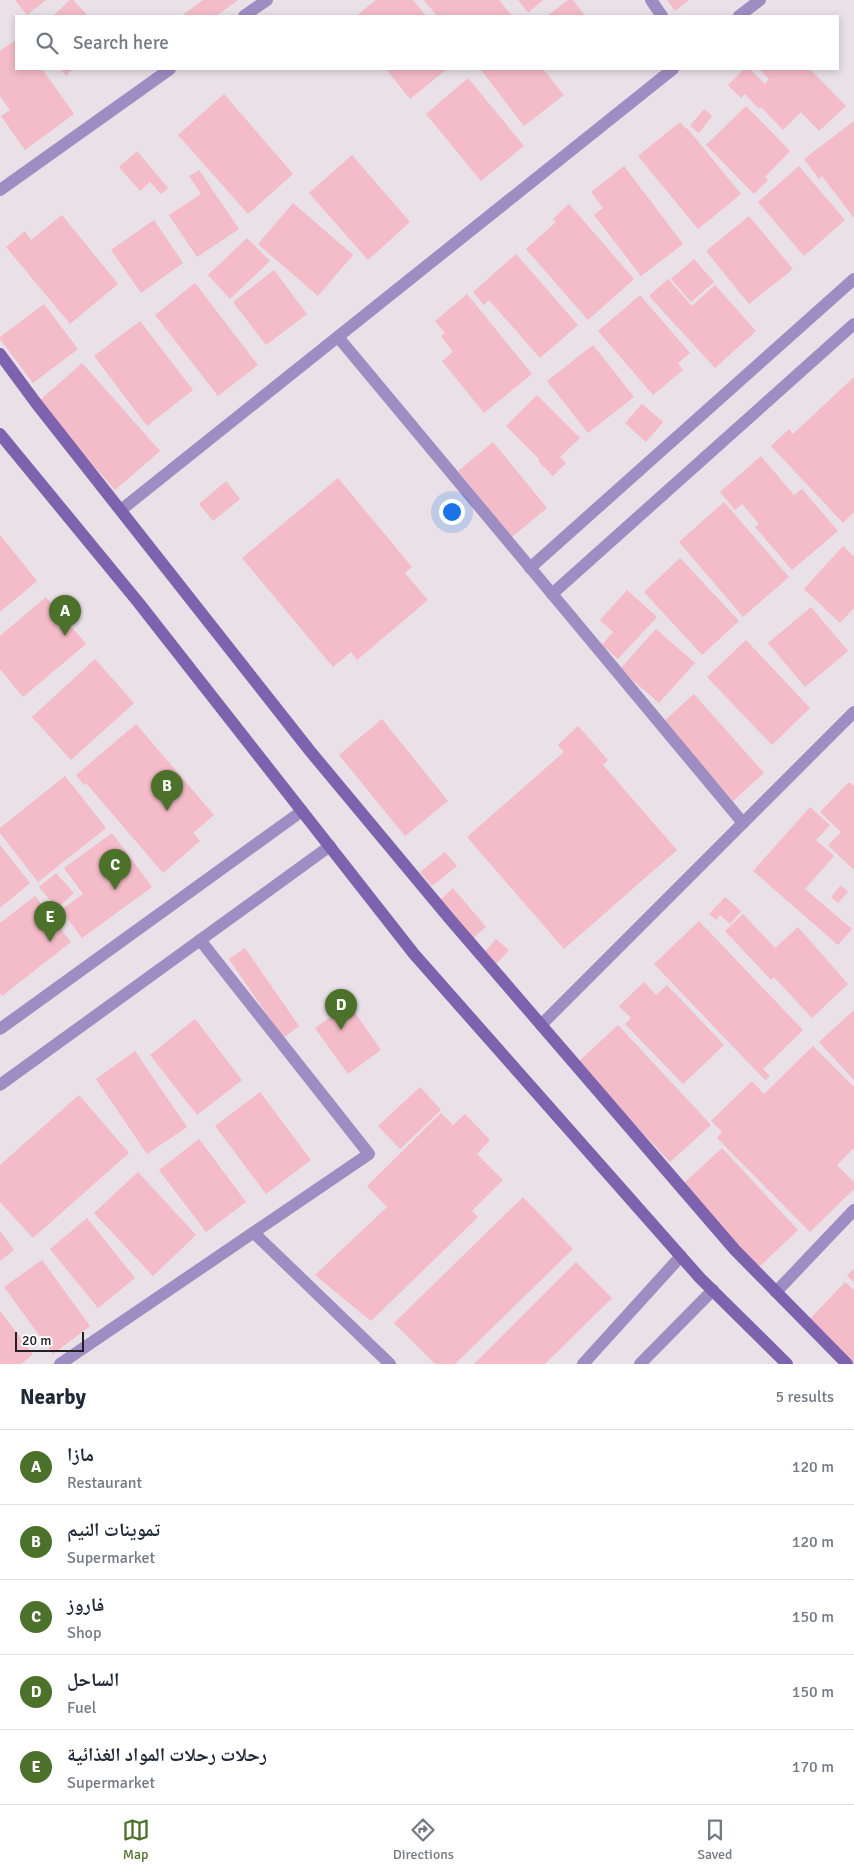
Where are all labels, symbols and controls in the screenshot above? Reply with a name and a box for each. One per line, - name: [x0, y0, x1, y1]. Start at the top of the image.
- search box: [15, 15, 839, 70]
- icon: search: [33, 29, 61, 57]
- text: Search here: [73, 31, 169, 55]
- your location: [439, 499, 465, 525]
- pin: A: [49, 595, 81, 636]
- pin: B: [151, 770, 183, 811]
- pin: C: [99, 849, 131, 890]
- pin: E: [34, 901, 66, 942]
- pin: D: [325, 989, 357, 1030]
- scale bar: [15, 1329, 84, 1352]
- text: 20 m: [22, 1332, 51, 1349]
- text: Nearby: [20, 1384, 86, 1410]
- text: 5 results: [775, 1387, 834, 1407]
- text: مازا: [67, 1443, 94, 1467]
- text: A: [31, 1457, 41, 1477]
- text: 120 m: [792, 1457, 834, 1477]
- text: Restaurant: [67, 1473, 142, 1493]
- text: تموينات النيم: [67, 1518, 160, 1542]
- text: B: [31, 1532, 41, 1552]
- text: 120 m: [792, 1532, 834, 1552]
- text: Supermarket: [67, 1548, 155, 1568]
- text: فاروز: [67, 1593, 104, 1617]
- text: C: [31, 1607, 41, 1627]
- text: 150 m: [792, 1607, 834, 1627]
- text: Shop: [67, 1623, 101, 1643]
- text: الساحل: [67, 1668, 119, 1692]
- text: D: [31, 1682, 41, 1702]
- text: 150 m: [792, 1682, 834, 1702]
- text: Fuel: [67, 1698, 96, 1718]
- text: رحلات رحلات المواد الغذائية: [67, 1743, 267, 1767]
- text: E: [31, 1757, 41, 1777]
- text: 170 m: [792, 1757, 834, 1777]
- text: Supermarket: [67, 1773, 155, 1793]
- tab: Map: [122, 1816, 150, 1863]
- tab: Directions: [393, 1816, 454, 1863]
- tab: Saved: [697, 1816, 732, 1863]

